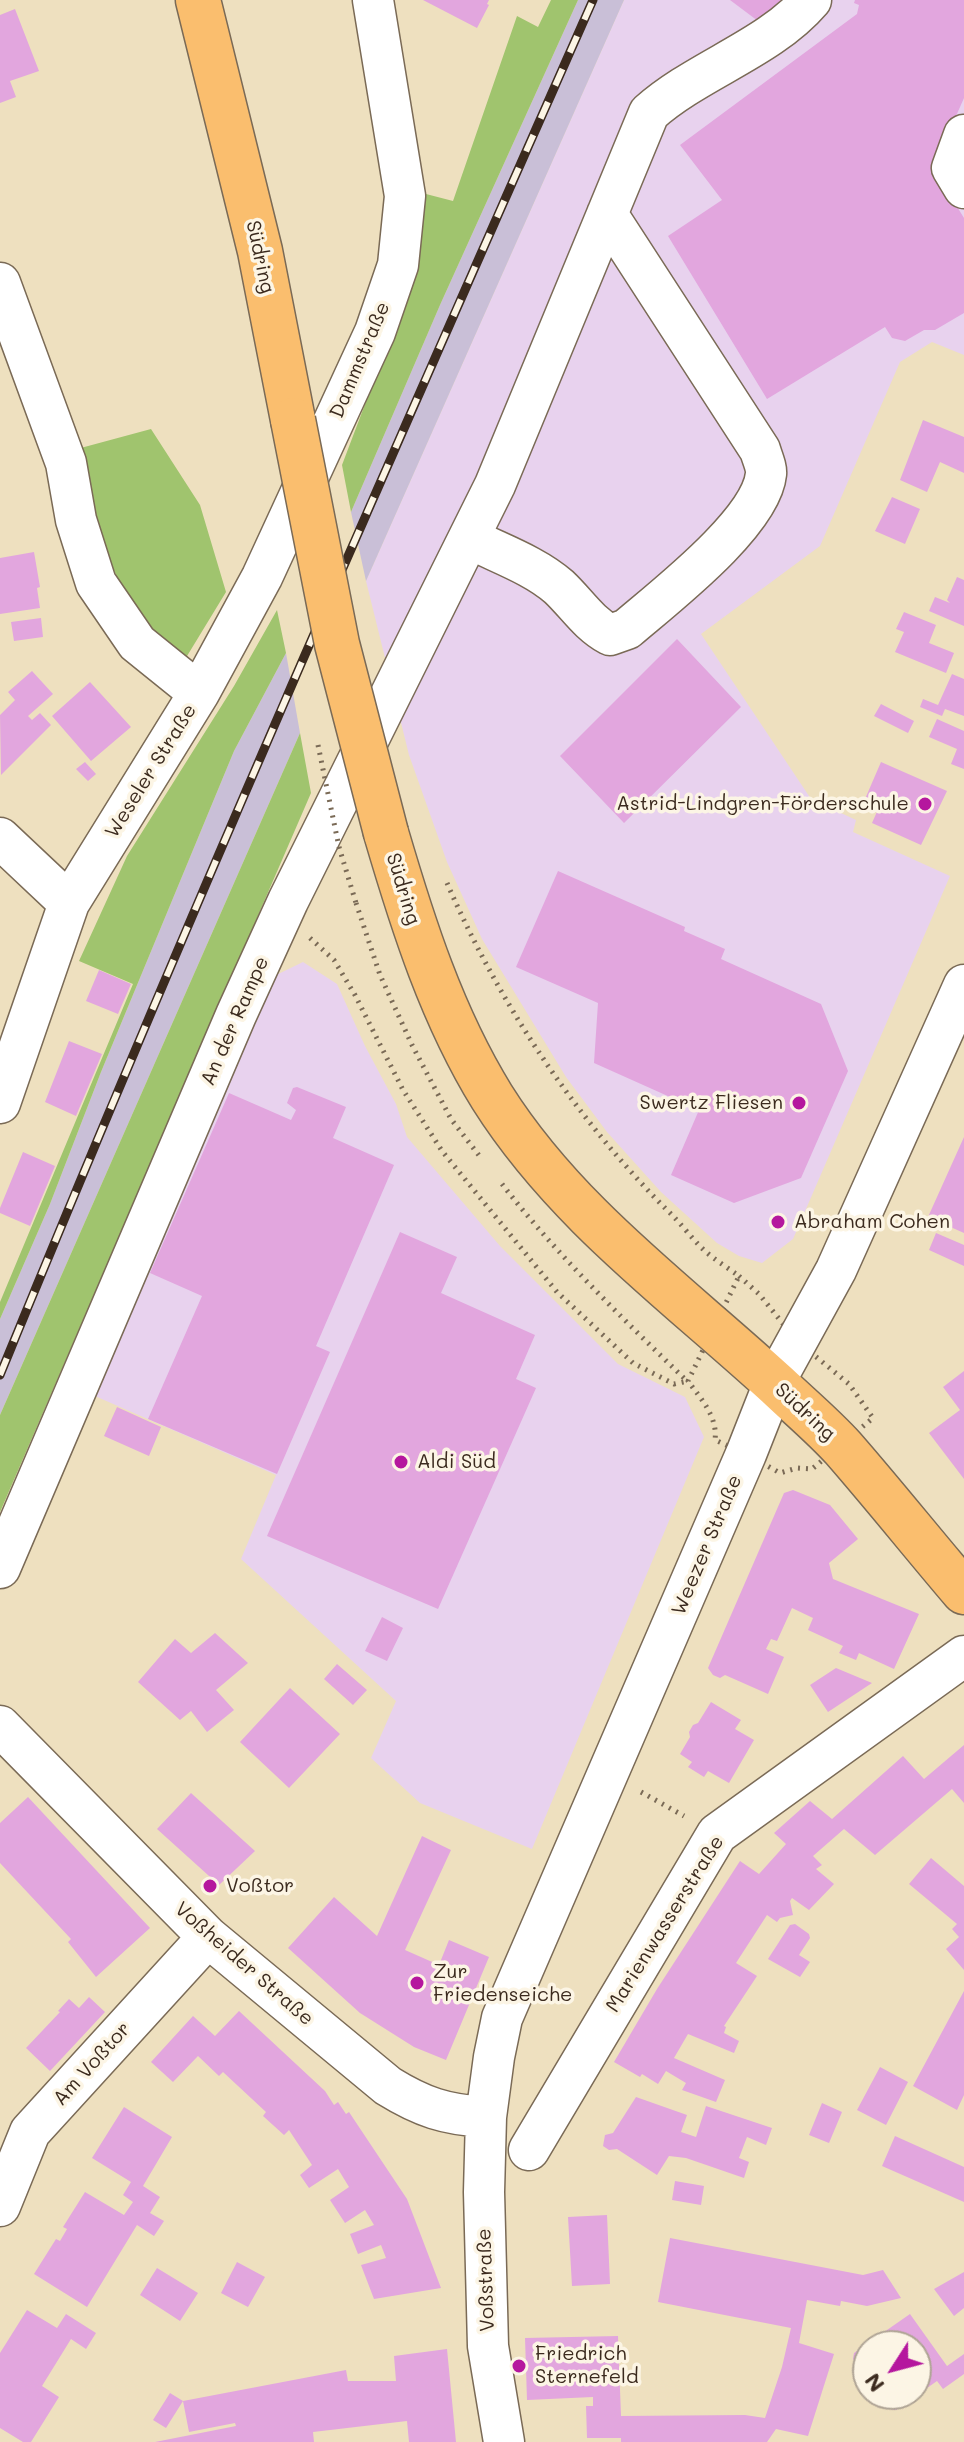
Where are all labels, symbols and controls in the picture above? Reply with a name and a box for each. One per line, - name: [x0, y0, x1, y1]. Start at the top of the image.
- street label: Südring: [241, 218, 279, 296]
- street label: Dammstraße: [325, 298, 395, 422]
- street label: Weseler Straße: [100, 700, 202, 842]
- place label: Astrid-Lindgren-Förderschule: [616, 792, 909, 816]
- marker: Astrid-Lindgren-Förderschule: [916, 795, 934, 813]
- street label: Südring: [381, 850, 425, 928]
- street label: An der Rampe: [196, 953, 274, 1089]
- place label: Swertz Fliesen: [640, 1091, 783, 1115]
- marker: Swertz Fliesen: [790, 1094, 808, 1112]
- place label: Abraham Cohen: [794, 1210, 950, 1234]
- marker: Abraham Cohen: [769, 1213, 787, 1231]
- street label: Südring: [770, 1378, 840, 1446]
- place label: Aldi Süd: [417, 1450, 496, 1474]
- marker: Aldi Süd: [392, 1453, 410, 1471]
- street label: Weezer Straße: [667, 1471, 747, 1619]
- street label: Marienwasserstraße: [601, 1831, 729, 2017]
- place label: Voßtor: [226, 1874, 294, 1898]
- marker: Voßtor: [201, 1877, 219, 1895]
- street label: Voßheider Straße: [170, 1897, 318, 2031]
- place label: Zur Friedenseiche: [433, 1960, 572, 2007]
- marker: Zur Friedenseiche: [408, 1974, 426, 1992]
- street label: Am Voßtor: [48, 2017, 136, 2111]
- street label: Voßstraße: [472, 2228, 500, 2332]
- north arrow: [852, 2330, 932, 2410]
- place label: Friedrich Sternefeld: [535, 2342, 639, 2389]
- marker: Friedrich Sternefeld: [510, 2357, 528, 2375]
- text: N: [857, 2368, 890, 2399]

